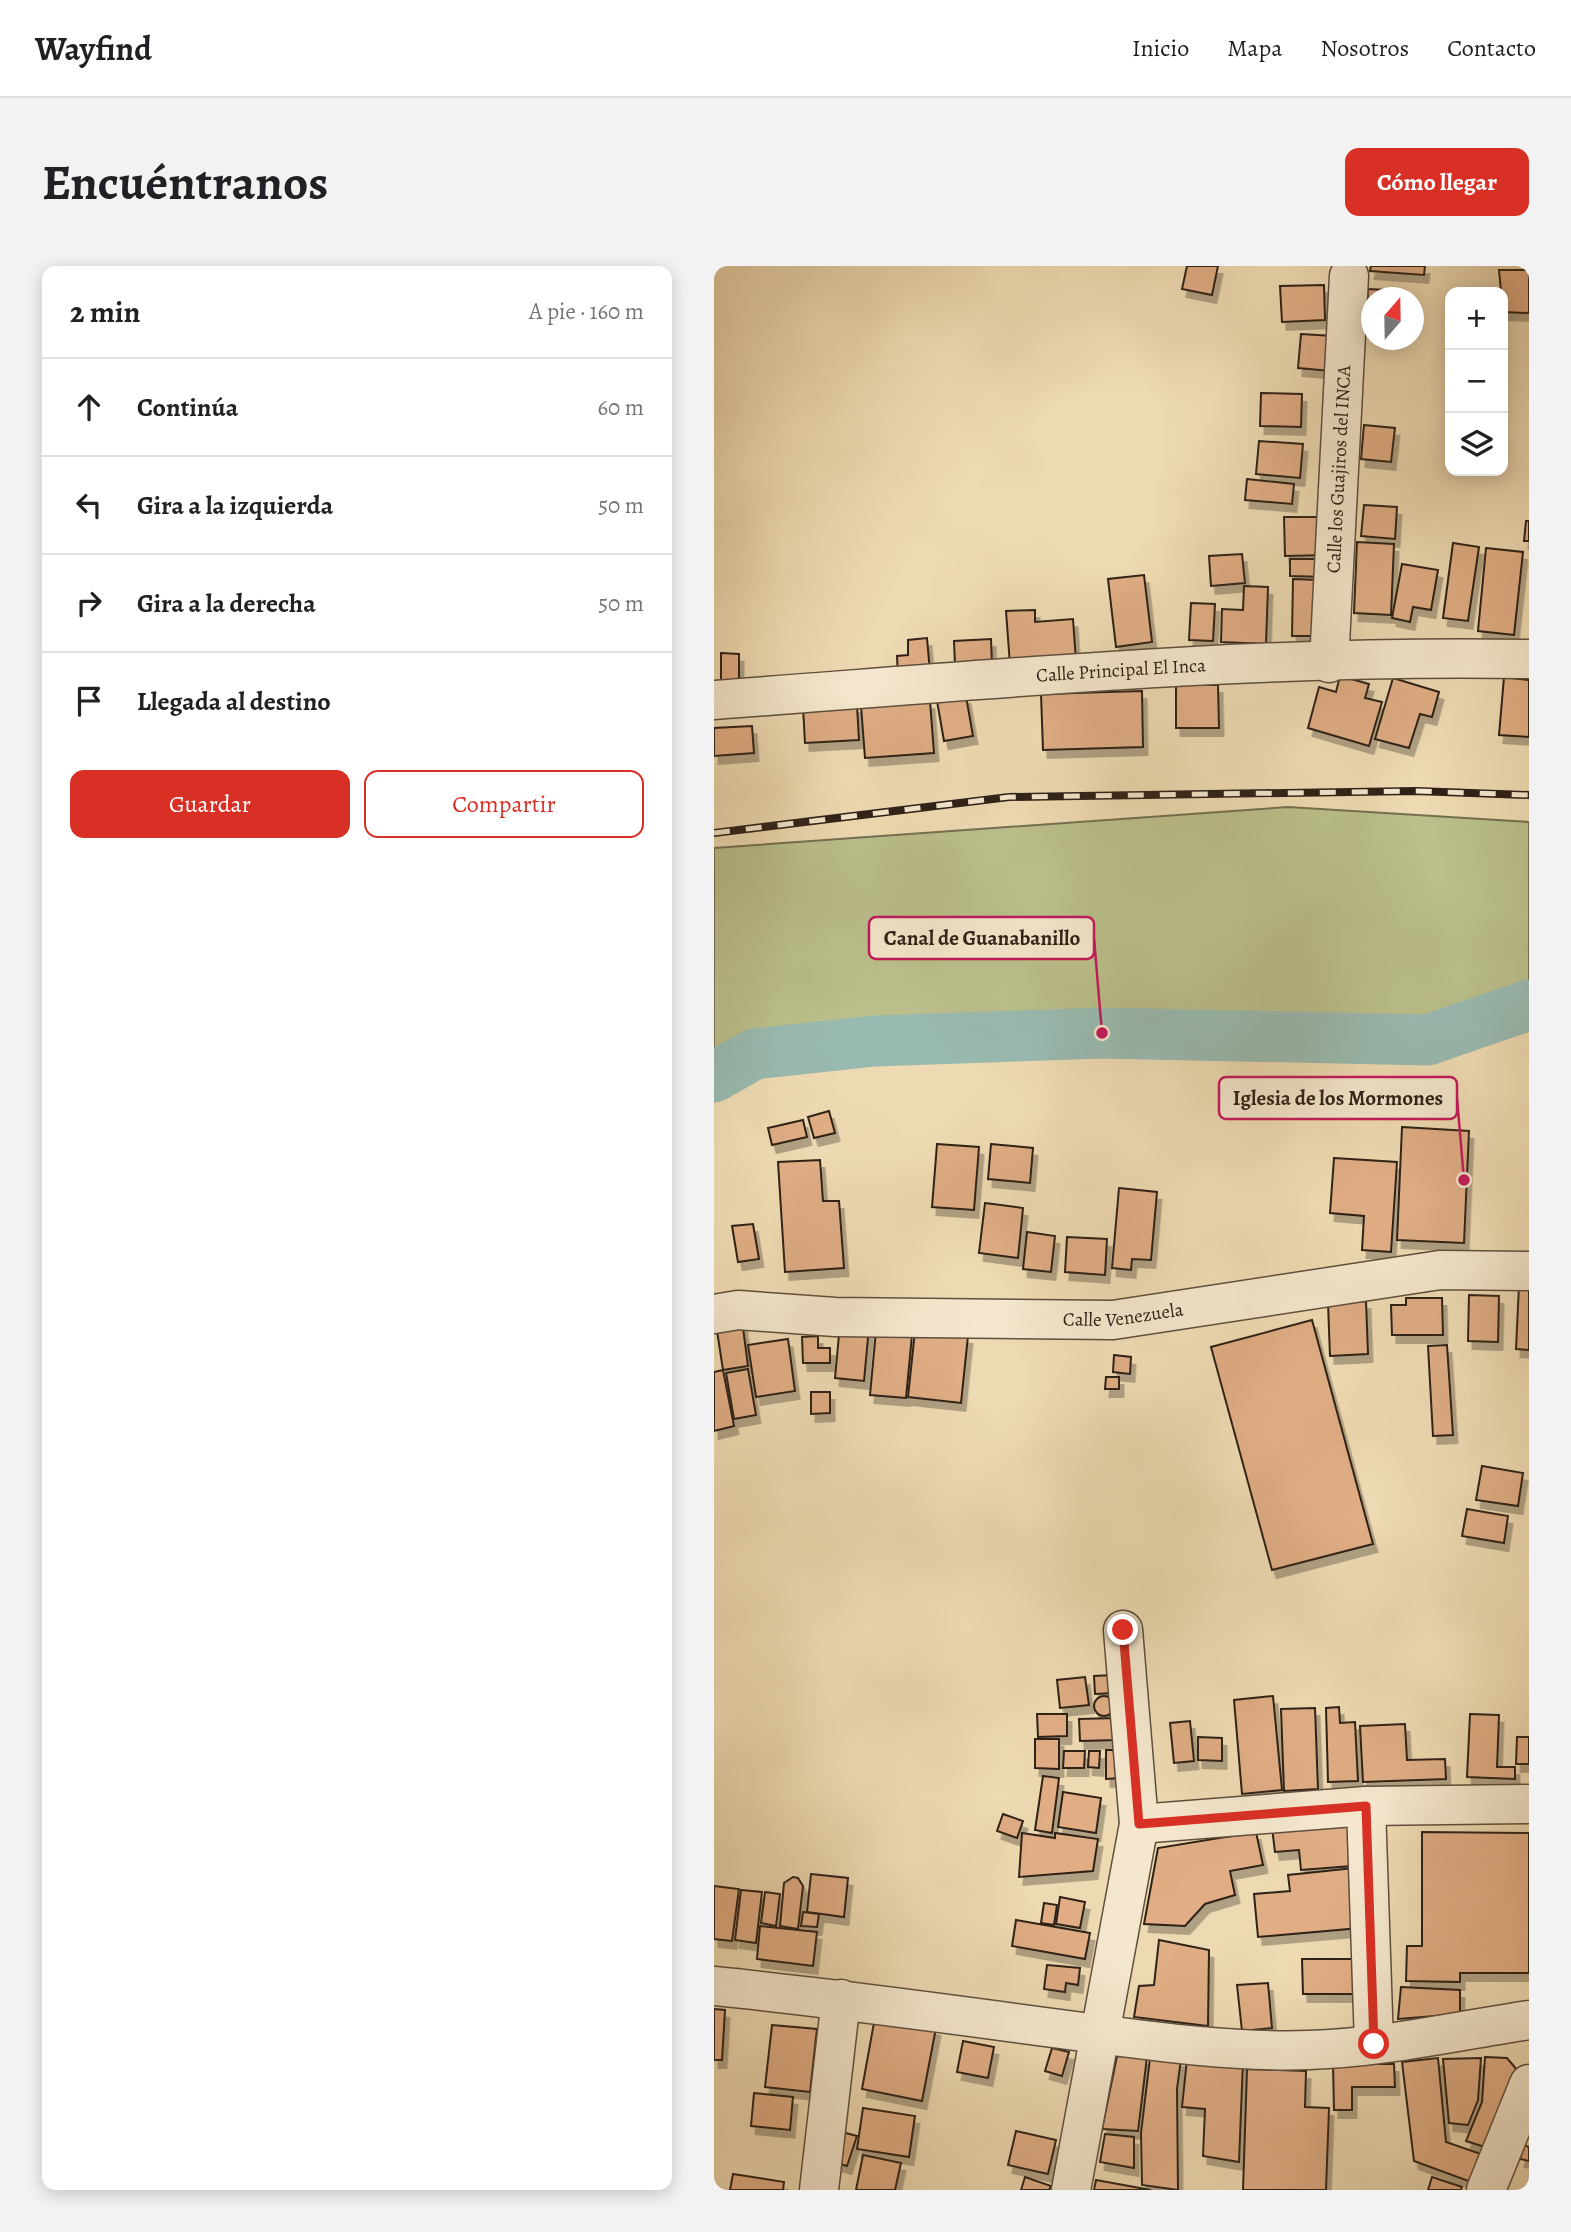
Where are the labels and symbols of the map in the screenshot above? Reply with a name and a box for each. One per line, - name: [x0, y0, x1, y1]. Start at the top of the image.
- north arrow: [1361, 287, 1424, 350]
- street label: Calle los Guajiros del INCA: [1321, 364, 1357, 574]
- street label: Calle Principal El Inca: [1035, 652, 1207, 689]
- callout: Canal de Guanabanillo: [869, 917, 1094, 959]
- text: Canal de Guanabanillo: [884, 924, 1080, 952]
- callout: Iglesia de los Mormones: [1219, 1077, 1457, 1119]
- text: Iglesia de los Mormones: [1233, 1084, 1443, 1112]
- street label: Calle Venezuela: [1063, 1296, 1185, 1333]
- route end: [1107, 1614, 1138, 1645]
- route start: [1358, 2028, 1389, 2059]

